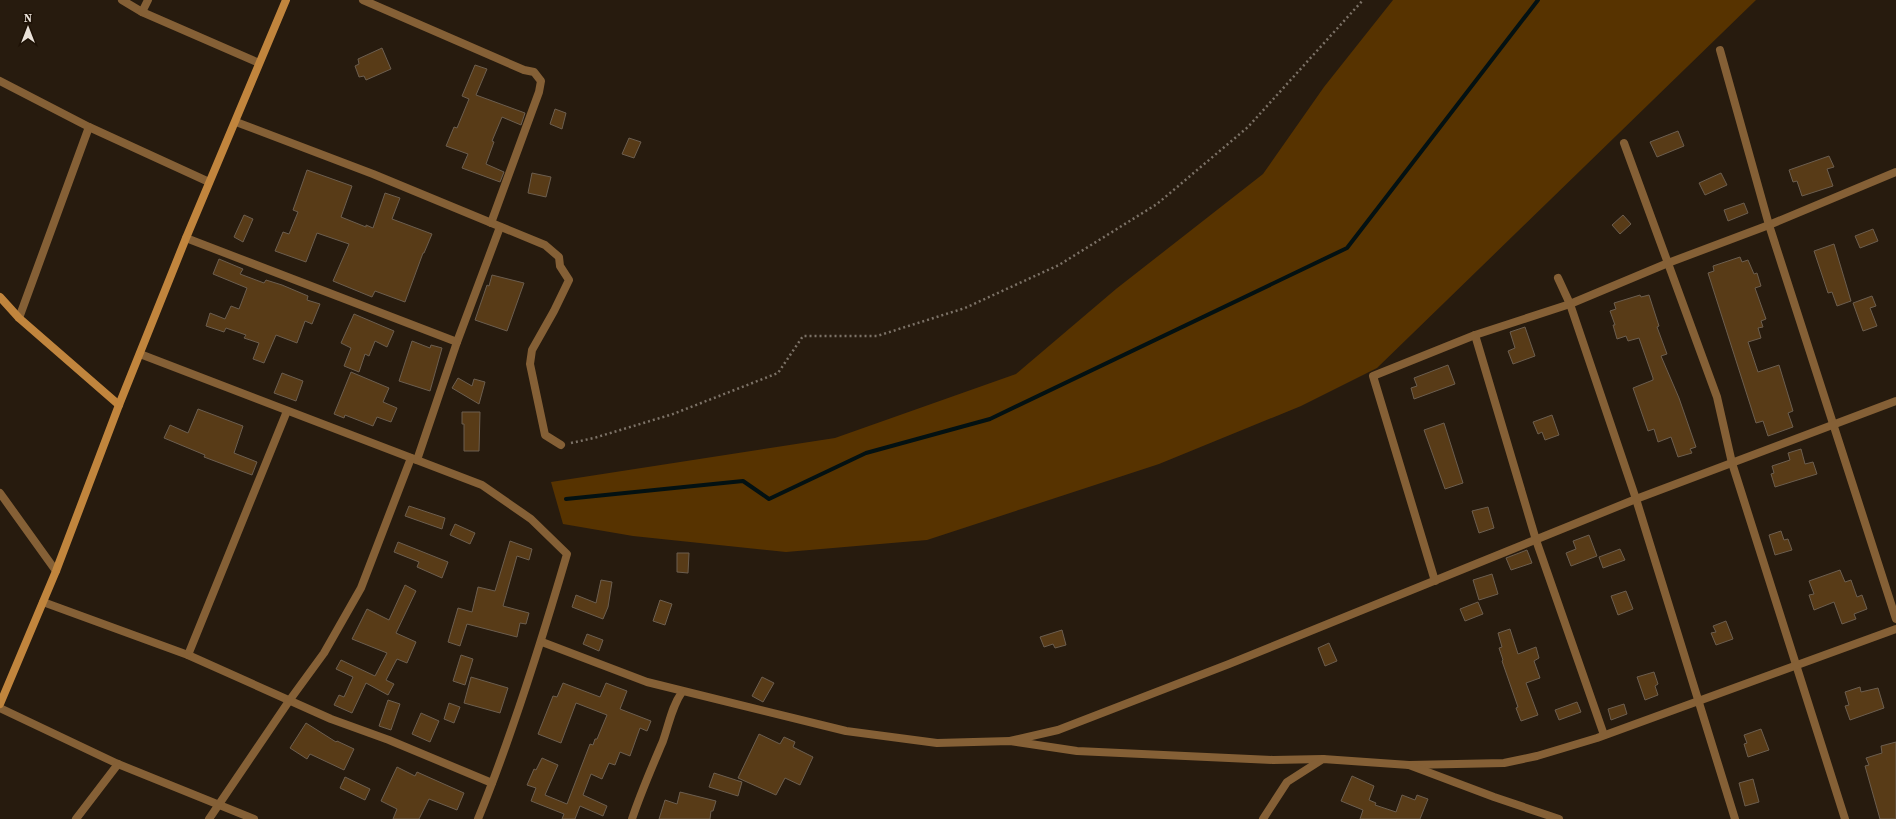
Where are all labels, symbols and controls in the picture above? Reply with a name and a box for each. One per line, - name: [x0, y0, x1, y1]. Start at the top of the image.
- north arrow: [8, 8, 48, 48]
- text: N: [24, 11, 32, 26]

